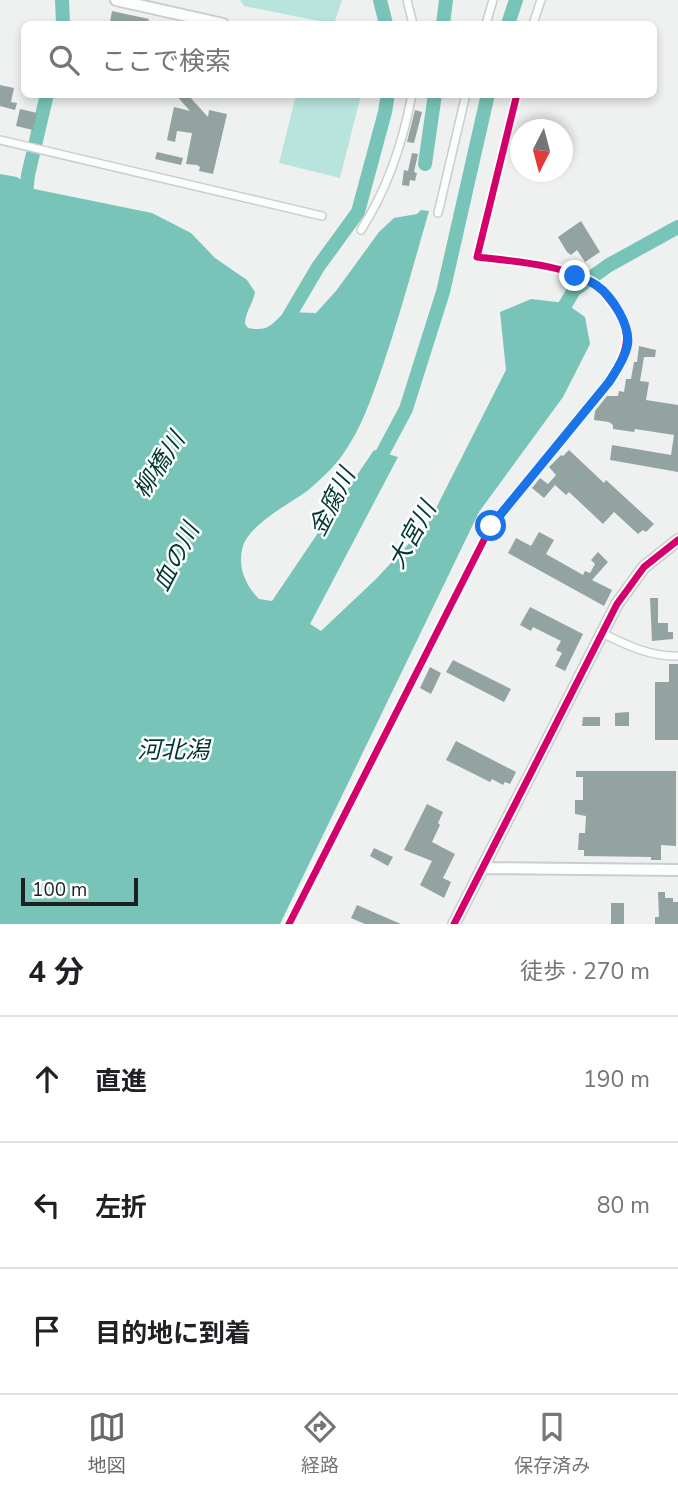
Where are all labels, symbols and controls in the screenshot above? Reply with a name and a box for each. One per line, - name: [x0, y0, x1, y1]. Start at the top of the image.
- search box: [21, 21, 657, 98]
- icon: search: [45, 41, 83, 79]
- text: ここで検索: [101, 44, 231, 79]
- north arrow: [510, 119, 573, 182]
- route end: [559, 260, 590, 291]
- water label: 柳橋川: [126, 424, 194, 504]
- water label: 金腐川: [301, 460, 364, 541]
- water label: 大宮川: [381, 493, 445, 574]
- route start: [475, 510, 506, 541]
- water label: 血の川: [145, 515, 208, 596]
- water label: 河北潟: [137, 734, 212, 766]
- scale bar: [21, 875, 138, 907]
- text: 100 m: [32, 877, 87, 903]
- text: 4 分: [28, 952, 84, 993]
- text: 徒歩 · 270 m: [520, 956, 650, 987]
- icon: ahead: [28, 1060, 66, 1098]
- text: 直進: [95, 1064, 147, 1099]
- text: 190 m: [583, 1064, 650, 1095]
- icon: left: [28, 1186, 66, 1224]
- text: 左折: [95, 1190, 147, 1225]
- text: 80 m: [597, 1190, 650, 1221]
- icon: arrive: [28, 1312, 66, 1350]
- text: 目的地に到着: [95, 1316, 251, 1351]
- tab: 地図: [88, 1408, 126, 1479]
- tab: 経路: [301, 1408, 339, 1479]
- tab: 保存済み: [514, 1408, 590, 1479]

